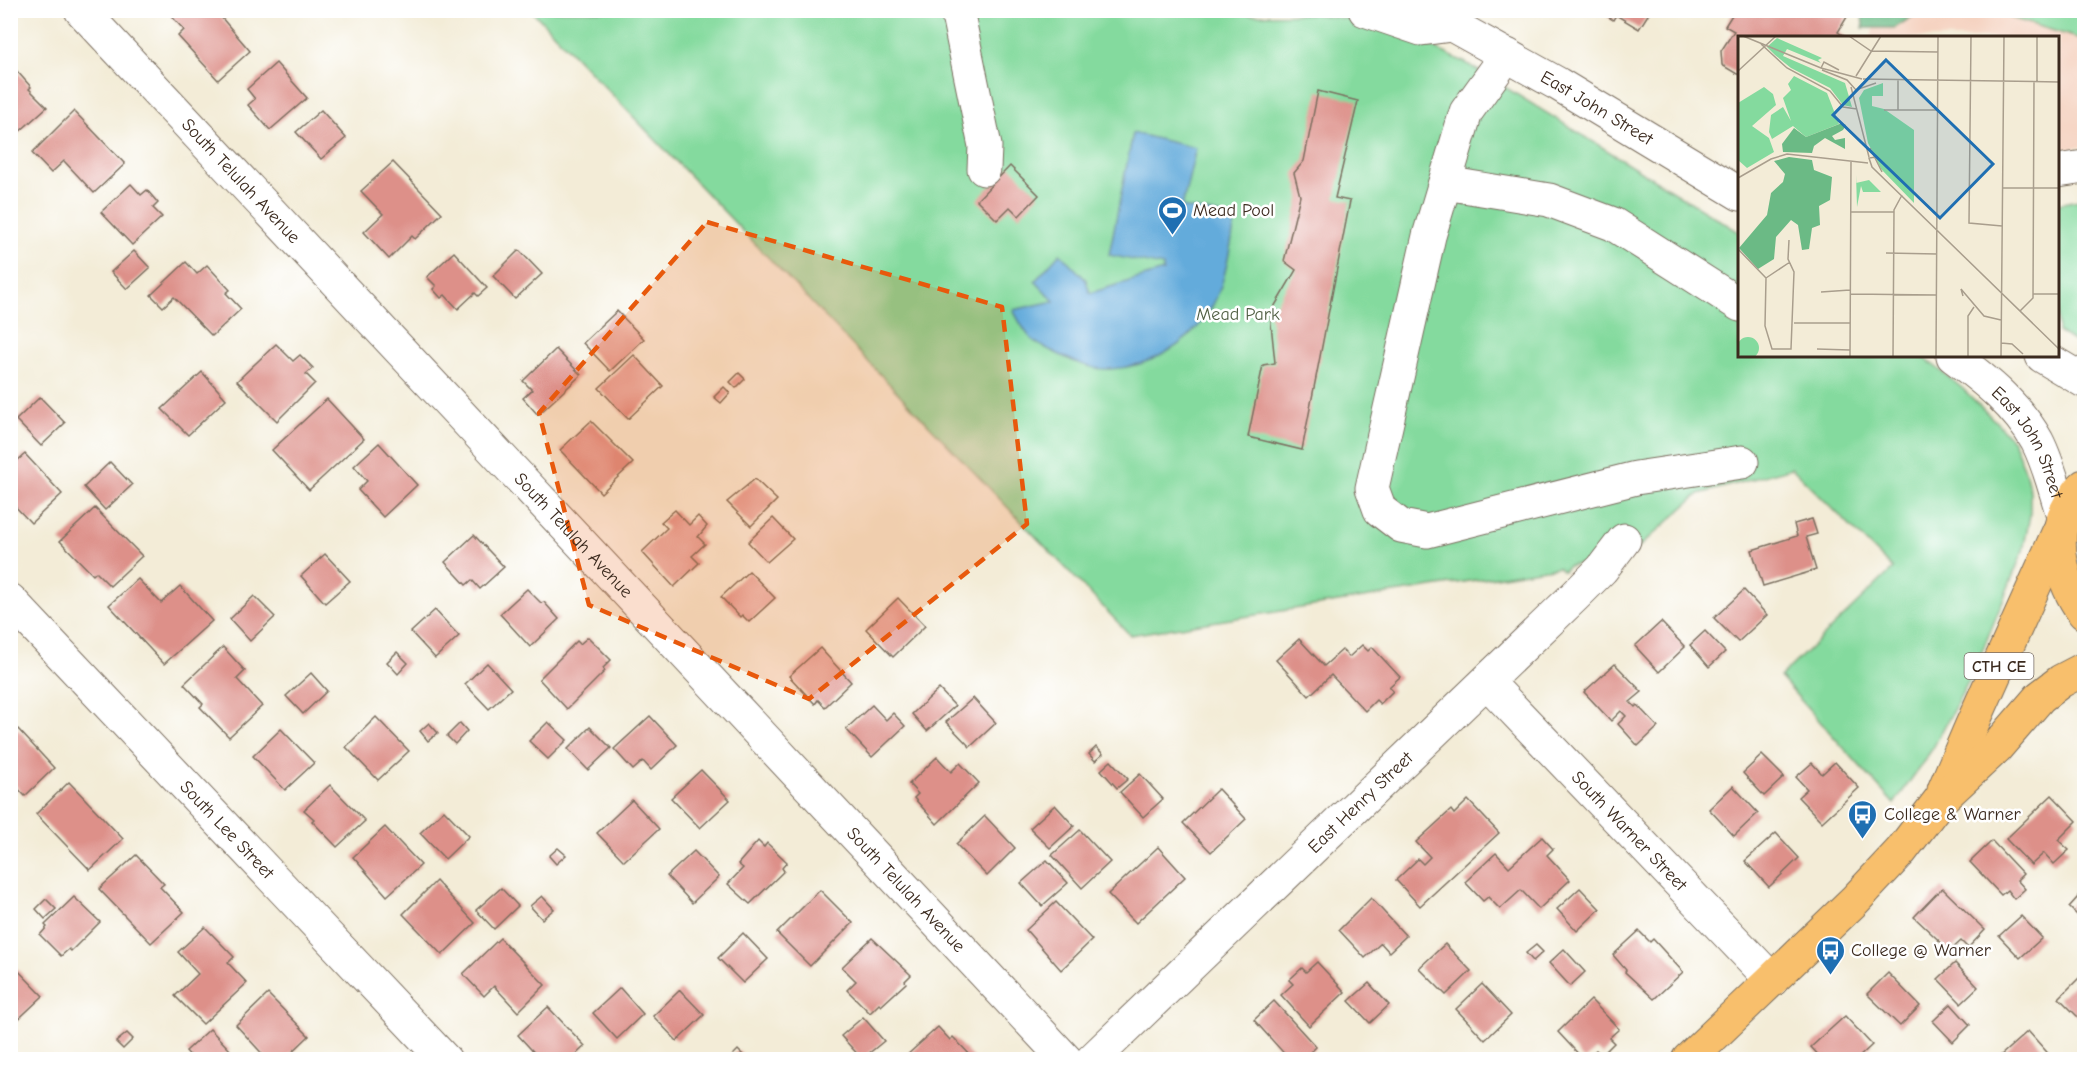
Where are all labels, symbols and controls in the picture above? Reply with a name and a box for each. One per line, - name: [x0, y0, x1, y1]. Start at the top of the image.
- inset map: [1738, 36, 2059, 357]
- street label: East John Street: [1537, 66, 1657, 150]
- street label: South Telulah Avenue: [177, 114, 304, 248]
- sports icon: Mead Pool: [1156, 194, 1188, 236]
- place label: Mead Pool: [1193, 200, 1274, 221]
- park label: Mead Park: [1196, 304, 1280, 325]
- street label: East John Street: [1987, 382, 2067, 502]
- street label: South Telulah Avenue: [510, 469, 637, 602]
- road number: CTH CE: [1964, 653, 2034, 679]
- street label: East Henry Street: [1304, 747, 1418, 858]
- street label: South Warner Street: [1567, 767, 1692, 896]
- street label: South Lee Street: [175, 776, 279, 884]
- bus stop icon: College & Warner: [1847, 798, 1879, 840]
- place label: College & Warner: [1884, 804, 2021, 825]
- street label: South Telulah Avenue: [842, 823, 969, 957]
- bus stop icon: College @ Warner: [1814, 934, 1846, 976]
- place label: College @ Warner: [1851, 940, 1992, 961]

